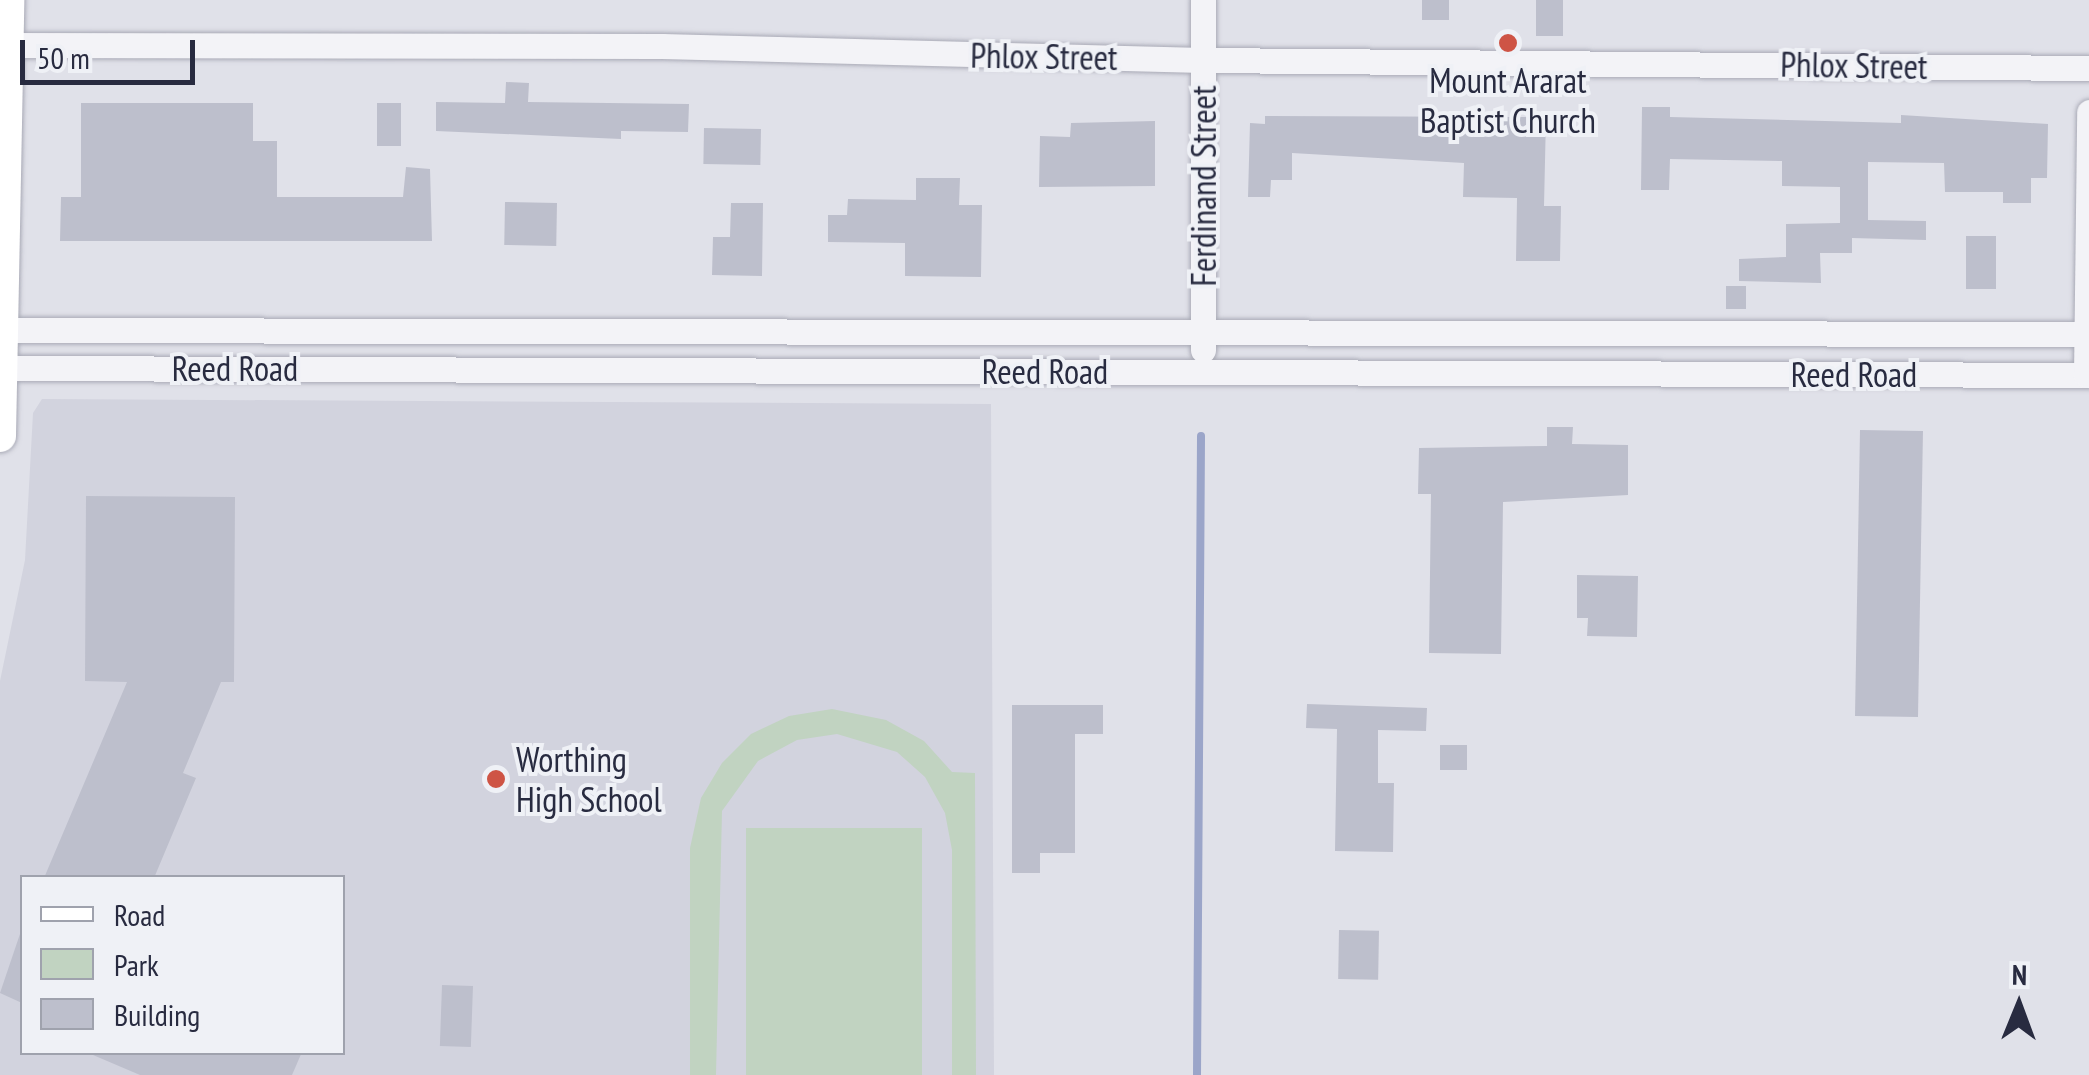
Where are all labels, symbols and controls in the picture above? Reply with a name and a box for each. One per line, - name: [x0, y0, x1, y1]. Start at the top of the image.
- scale bar: [25, 20, 200, 82]
- marker: Mount Ararat Baptist Church: [1497, 32, 1519, 54]
- street label: Phlox Street: [970, 34, 1118, 78]
- text: 50 m: [37, 38, 90, 77]
- street label: Phlox Street: [1780, 43, 1928, 87]
- place label: Mount Ararat Baptist Church: [1420, 59, 1596, 141]
- street label: Ferdinand Street: [1182, 85, 1224, 287]
- street label: Reed Road: [172, 347, 298, 389]
- street label: Reed Road: [982, 350, 1108, 392]
- street label: Reed Road: [1791, 353, 1917, 395]
- place label: Worthing High School: [516, 738, 662, 820]
- marker: Worthing High School: [485, 768, 507, 790]
- legend: [20, 875, 345, 1055]
- text: Road: [114, 895, 165, 934]
- text: Park: [114, 945, 159, 984]
- north arrow: [1969, 955, 2069, 1055]
- text: N: [2012, 956, 2027, 993]
- text: Building: [114, 995, 200, 1034]

